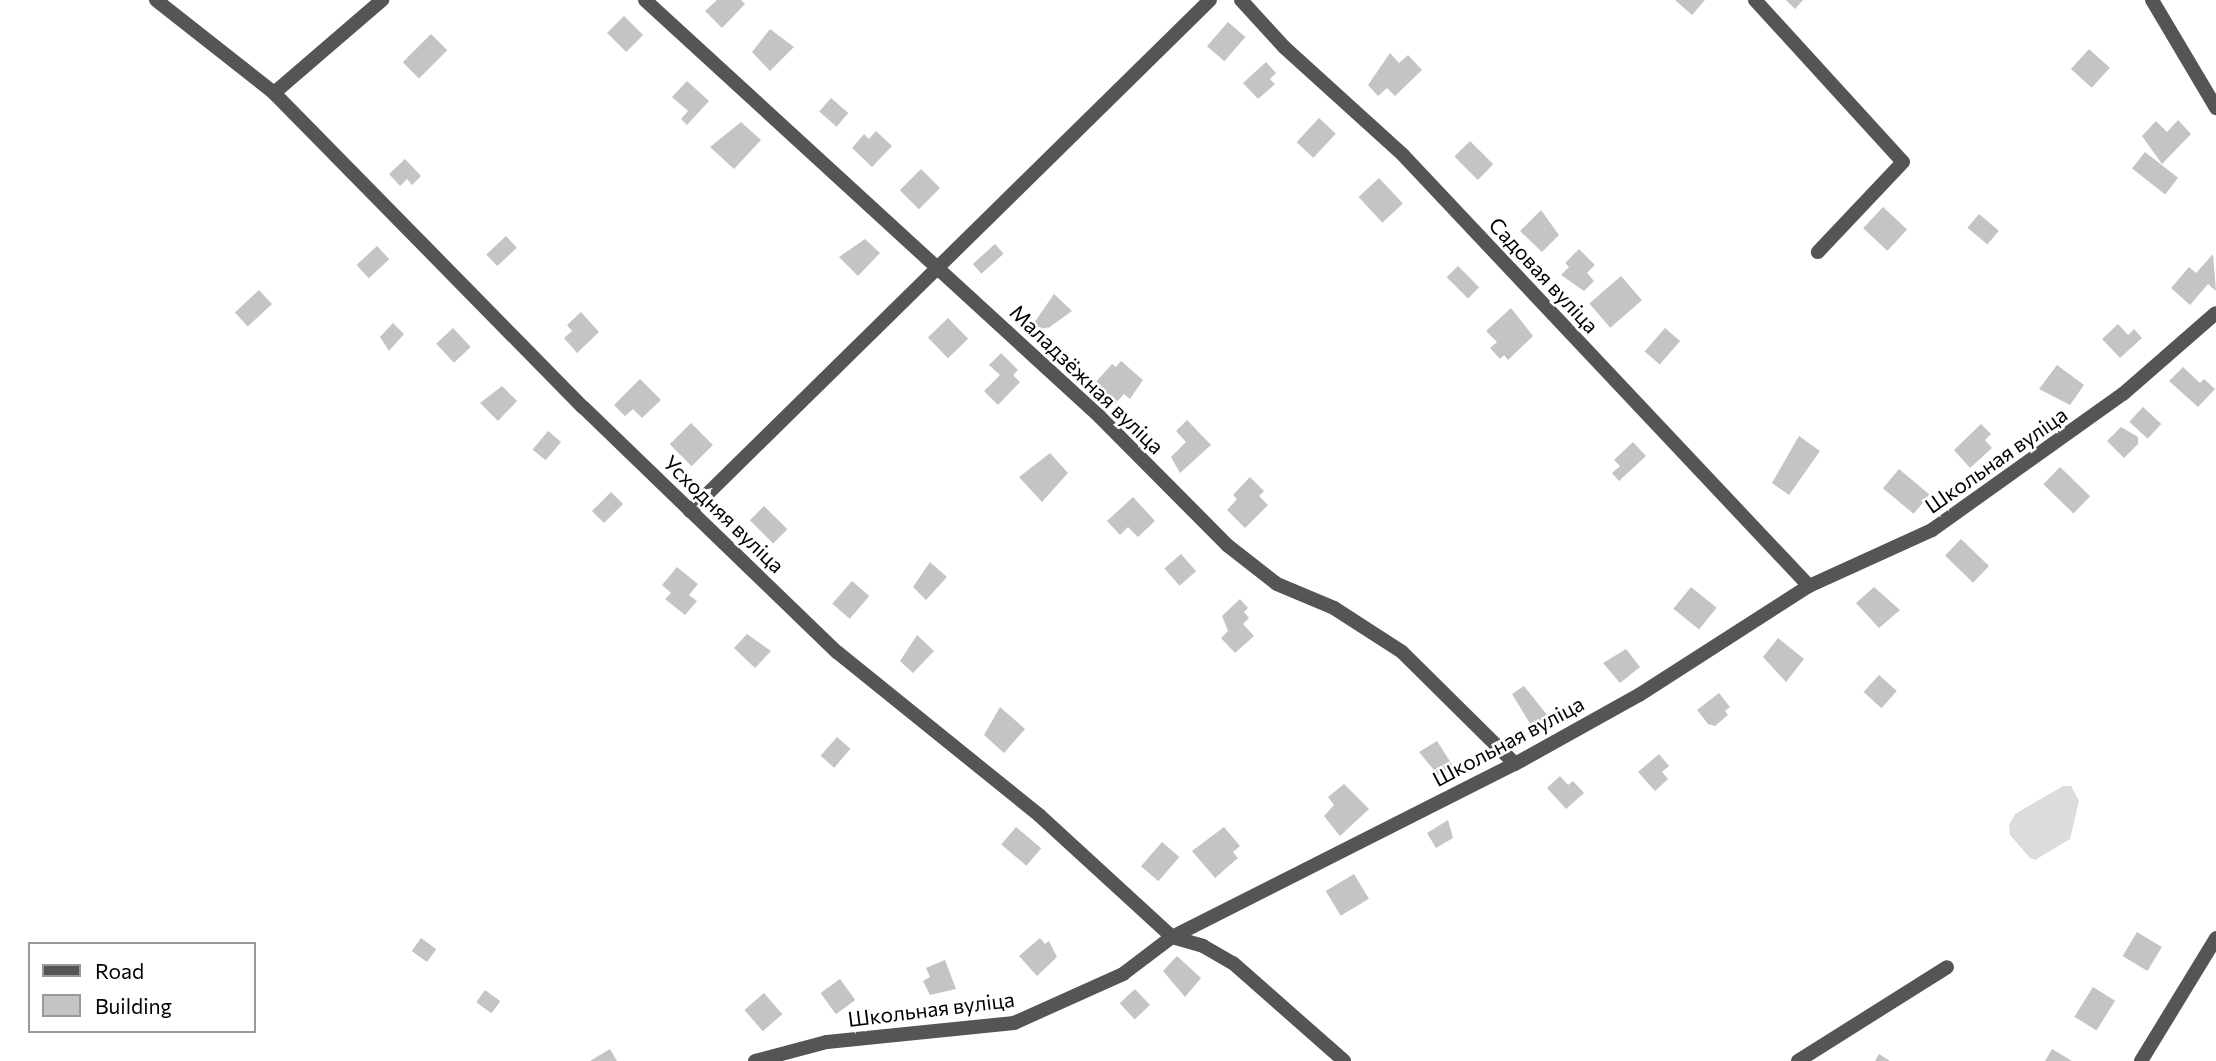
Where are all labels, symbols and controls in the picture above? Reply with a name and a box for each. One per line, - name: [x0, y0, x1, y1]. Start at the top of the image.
- street label: Садовая вуліца: [1484, 212, 1604, 338]
- street label: Маладзёжная вуліца: [1005, 299, 1169, 459]
- street label: Школьная вуліца: [1920, 402, 2072, 518]
- street label: Усходняя вуліца: [658, 450, 790, 578]
- street label: Школьная вуліца: [1428, 690, 1588, 792]
- legend: [28, 942, 256, 1033]
- text: Road: [95, 958, 144, 983]
- street label: Школьная вуліца: [846, 986, 1016, 1032]
- text: Building: [95, 993, 172, 1018]

